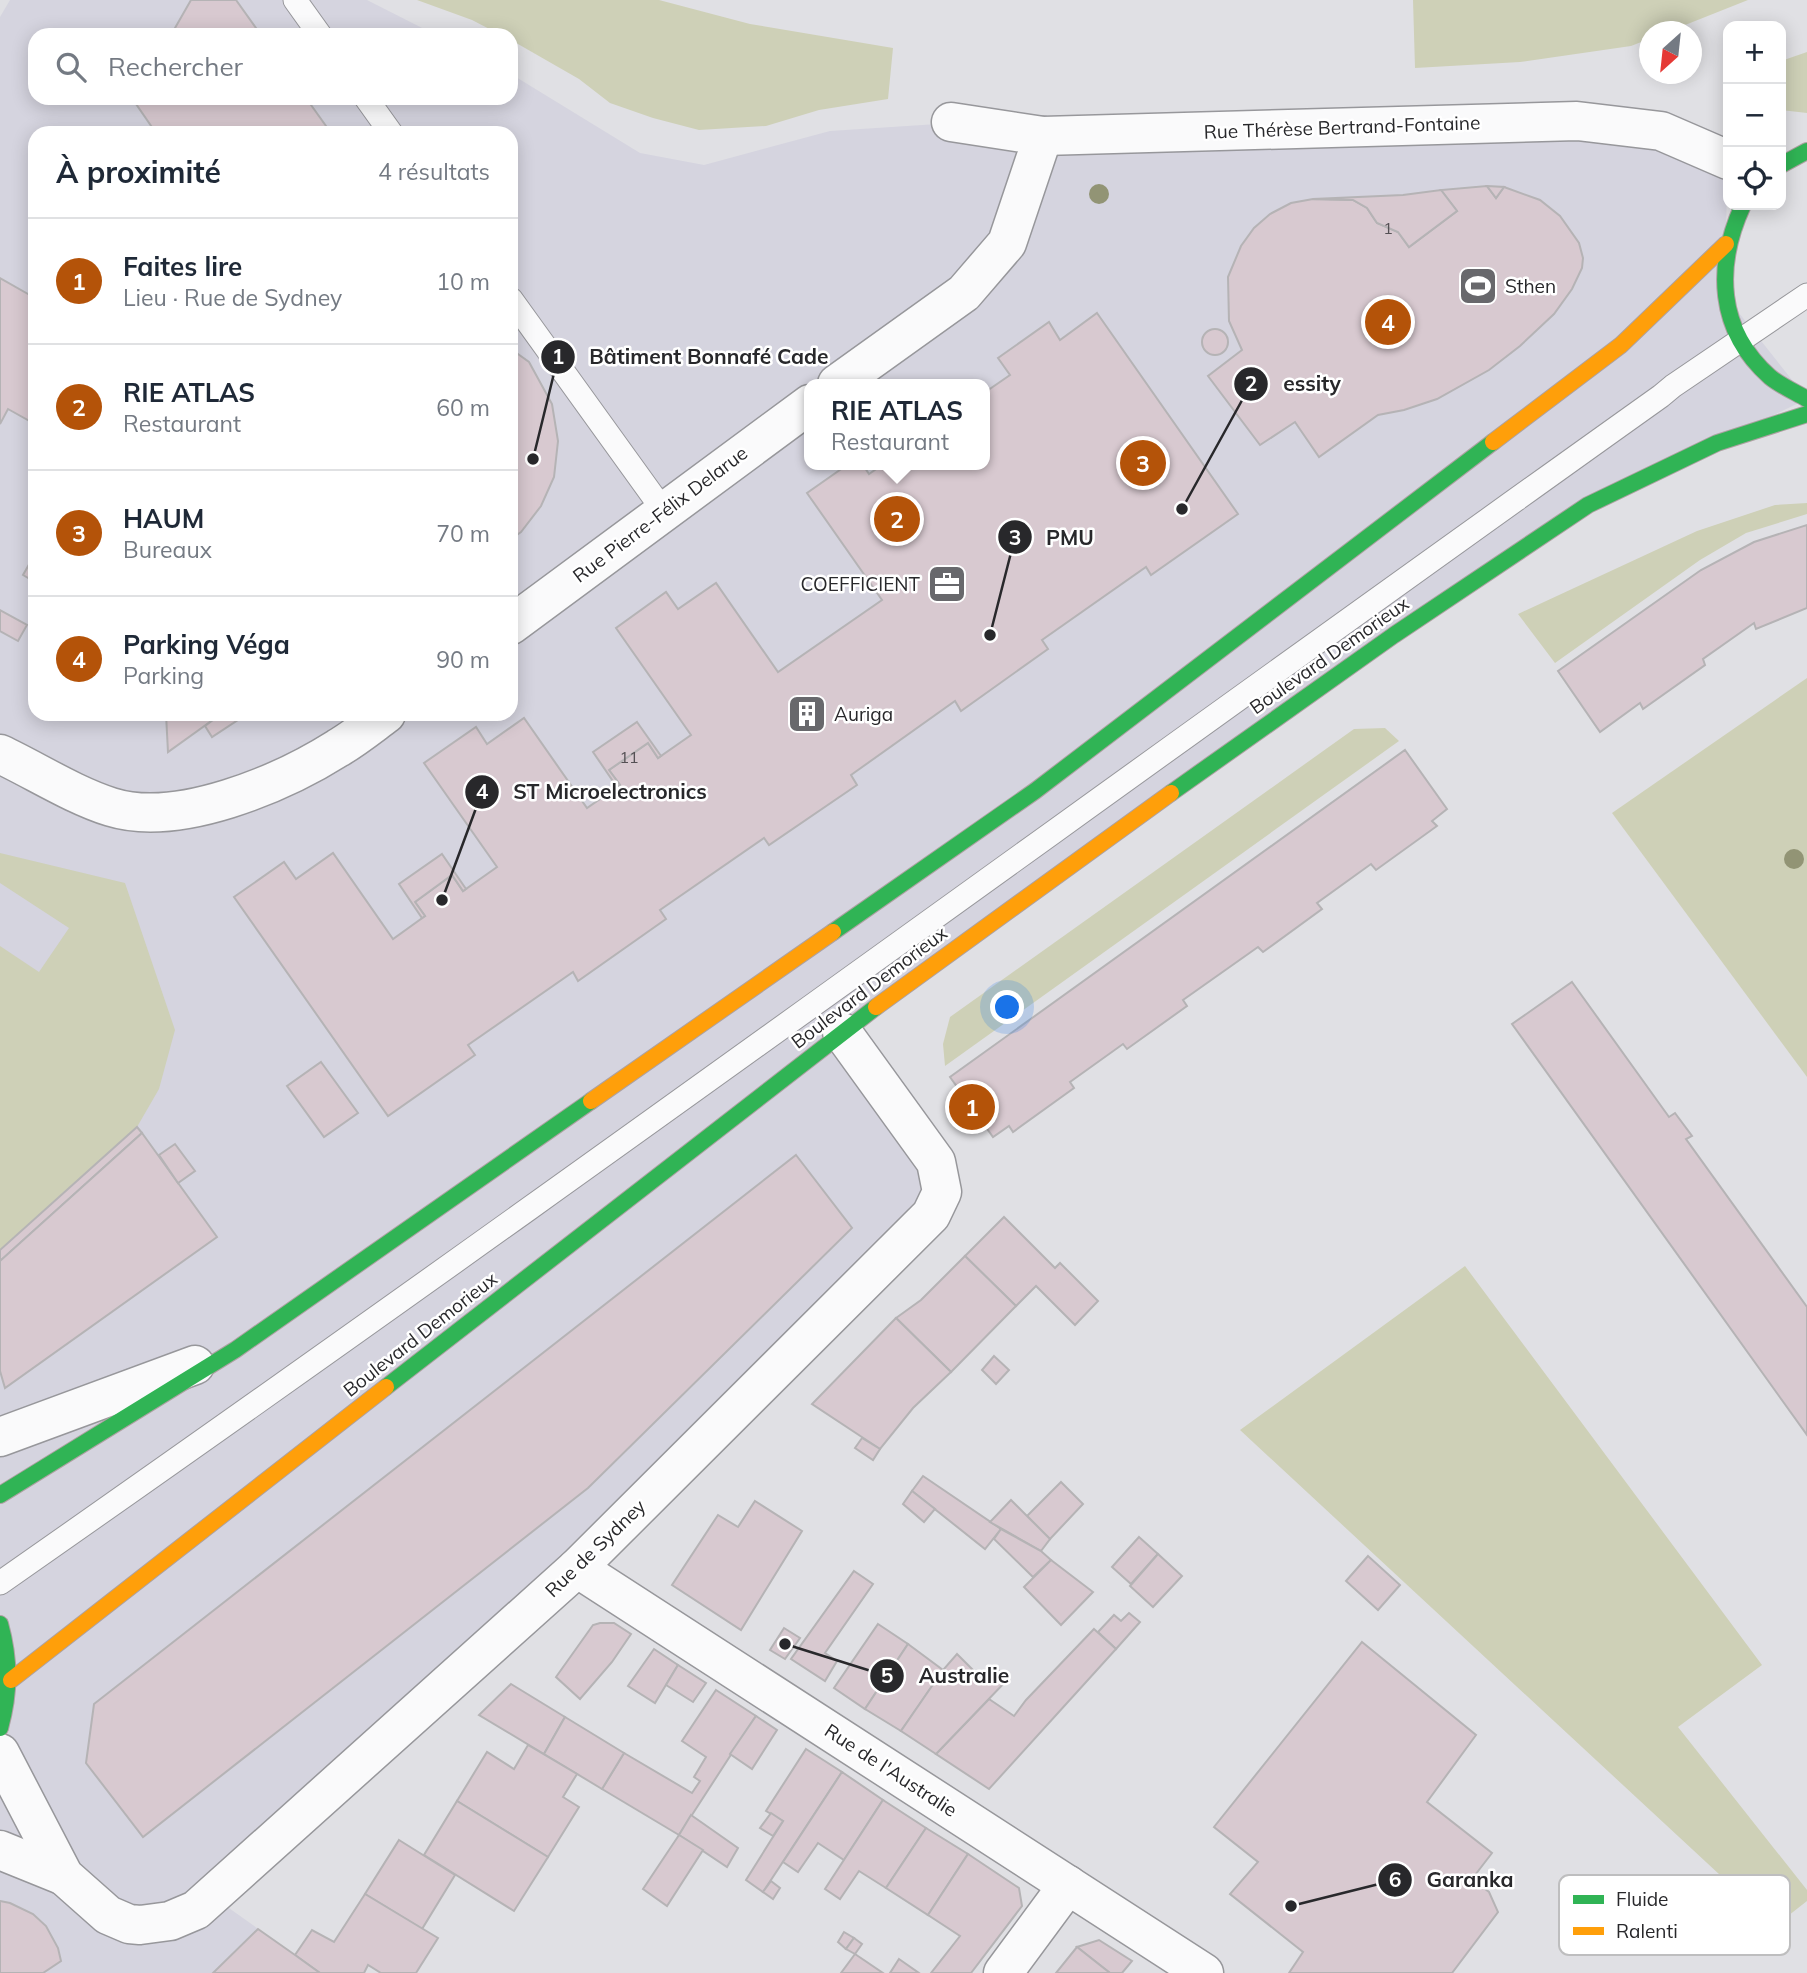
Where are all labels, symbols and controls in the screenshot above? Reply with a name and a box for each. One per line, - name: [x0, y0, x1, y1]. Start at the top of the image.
- north arrow: [1639, 21, 1702, 84]
- map controls: [1723, 21, 1786, 210]
- button: +: [1723, 21, 1786, 84]
- search box: [28, 28, 518, 105]
- icon: search: [52, 48, 90, 86]
- text: Rechercher: [108, 50, 243, 83]
- button: −: [1723, 84, 1786, 147]
- street label: Rue Thérèse Bertrand-Fontaine: [1203, 110, 1481, 144]
- button: locate: [1723, 147, 1786, 210]
- text: À proximité: [56, 153, 221, 191]
- text: 4 résultats: [378, 157, 490, 186]
- house number: 1: [1383, 218, 1393, 238]
- text: Faites lire: [123, 250, 242, 283]
- sports icon: Sthen: [1457, 265, 1499, 307]
- text: 1: [72, 267, 86, 296]
- text: 10 m: [436, 267, 490, 296]
- place label: Sthen: [1505, 274, 1556, 298]
- text: Lieu · Rue de Sydney: [123, 283, 342, 312]
- pin: 4: [1365, 296, 1411, 348]
- callout: Bâtiment Bonnafé Cade: [540, 336, 843, 378]
- text: 1: [552, 343, 564, 369]
- text: Bâtiment Bonnafé Cade: [589, 343, 829, 369]
- callout: essity: [1234, 363, 1354, 405]
- text: 2: [1245, 370, 1257, 396]
- text: essity: [1283, 370, 1341, 396]
- text: RIE ATLAS: [123, 376, 255, 409]
- popup: [804, 379, 990, 470]
- text: 2: [72, 393, 86, 422]
- text: 60 m: [436, 393, 490, 422]
- text: RIE ATLAS: [831, 394, 963, 427]
- text: Restaurant: [123, 409, 241, 438]
- text: Restaurant: [831, 427, 949, 456]
- pin: 3: [1120, 437, 1166, 489]
- street label: Rue Pierre-Félix Delarue: [568, 440, 752, 588]
- pin: 2: [874, 493, 920, 545]
- text: HAUM: [123, 502, 204, 535]
- callout: PMU: [997, 516, 1108, 558]
- text: 3: [72, 519, 86, 548]
- text: 70 m: [436, 519, 490, 548]
- text: 3: [1009, 524, 1021, 550]
- text: PMU: [1046, 524, 1094, 550]
- text: Bureaux: [123, 535, 212, 564]
- office icon: COEFFICIENT: [926, 563, 968, 605]
- place label: COEFFICIENT: [801, 572, 921, 596]
- street label: Boulevard Demorieux: [1245, 591, 1413, 719]
- text: Parking Véga: [123, 628, 290, 661]
- text: 4: [72, 645, 86, 674]
- text: 90 m: [436, 645, 490, 674]
- text: Parking: [123, 661, 204, 690]
- building icon: Auriga: [786, 693, 828, 735]
- place label: Auriga: [834, 702, 893, 726]
- house number: 11: [619, 747, 639, 767]
- callout: ST Microelectronics: [464, 771, 721, 813]
- text: 4: [476, 778, 489, 804]
- text: ST Microelectronics: [513, 778, 707, 804]
- street label: Boulevard Demorieux: [786, 921, 952, 1053]
- your location: [990, 990, 1024, 1024]
- pin: 1: [949, 1081, 995, 1133]
- street label: Boulevard Demorieux: [338, 1266, 502, 1402]
- street label: Rue de Sydney: [540, 1494, 650, 1602]
- callout: Australie: [870, 1655, 1023, 1697]
- text: 5: [881, 1662, 893, 1688]
- text: Australie: [919, 1662, 1009, 1688]
- street label: Rue de l'Australie: [820, 1718, 962, 1822]
- callout: Garanka: [1377, 1859, 1527, 1901]
- text: 6: [1389, 1866, 1401, 1892]
- text: Garanka: [1427, 1866, 1513, 1892]
- legend: [1559, 1875, 1790, 1955]
- text: Fluide: [1616, 1887, 1668, 1911]
- text: Ralenti: [1616, 1919, 1678, 1943]

